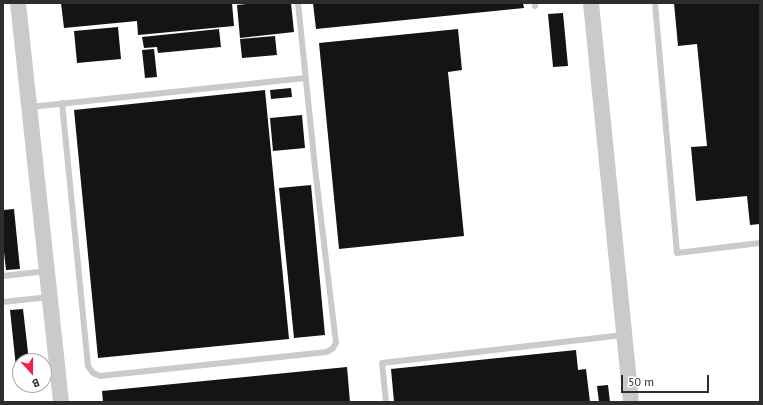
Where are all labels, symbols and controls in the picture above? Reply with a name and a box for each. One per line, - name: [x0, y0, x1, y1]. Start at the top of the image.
- north arrow: [12, 353, 52, 393]
- scale bar: [623, 367, 711, 393]
- text: 50 m: [628, 374, 654, 389]
- text: B: [30, 376, 41, 391]

